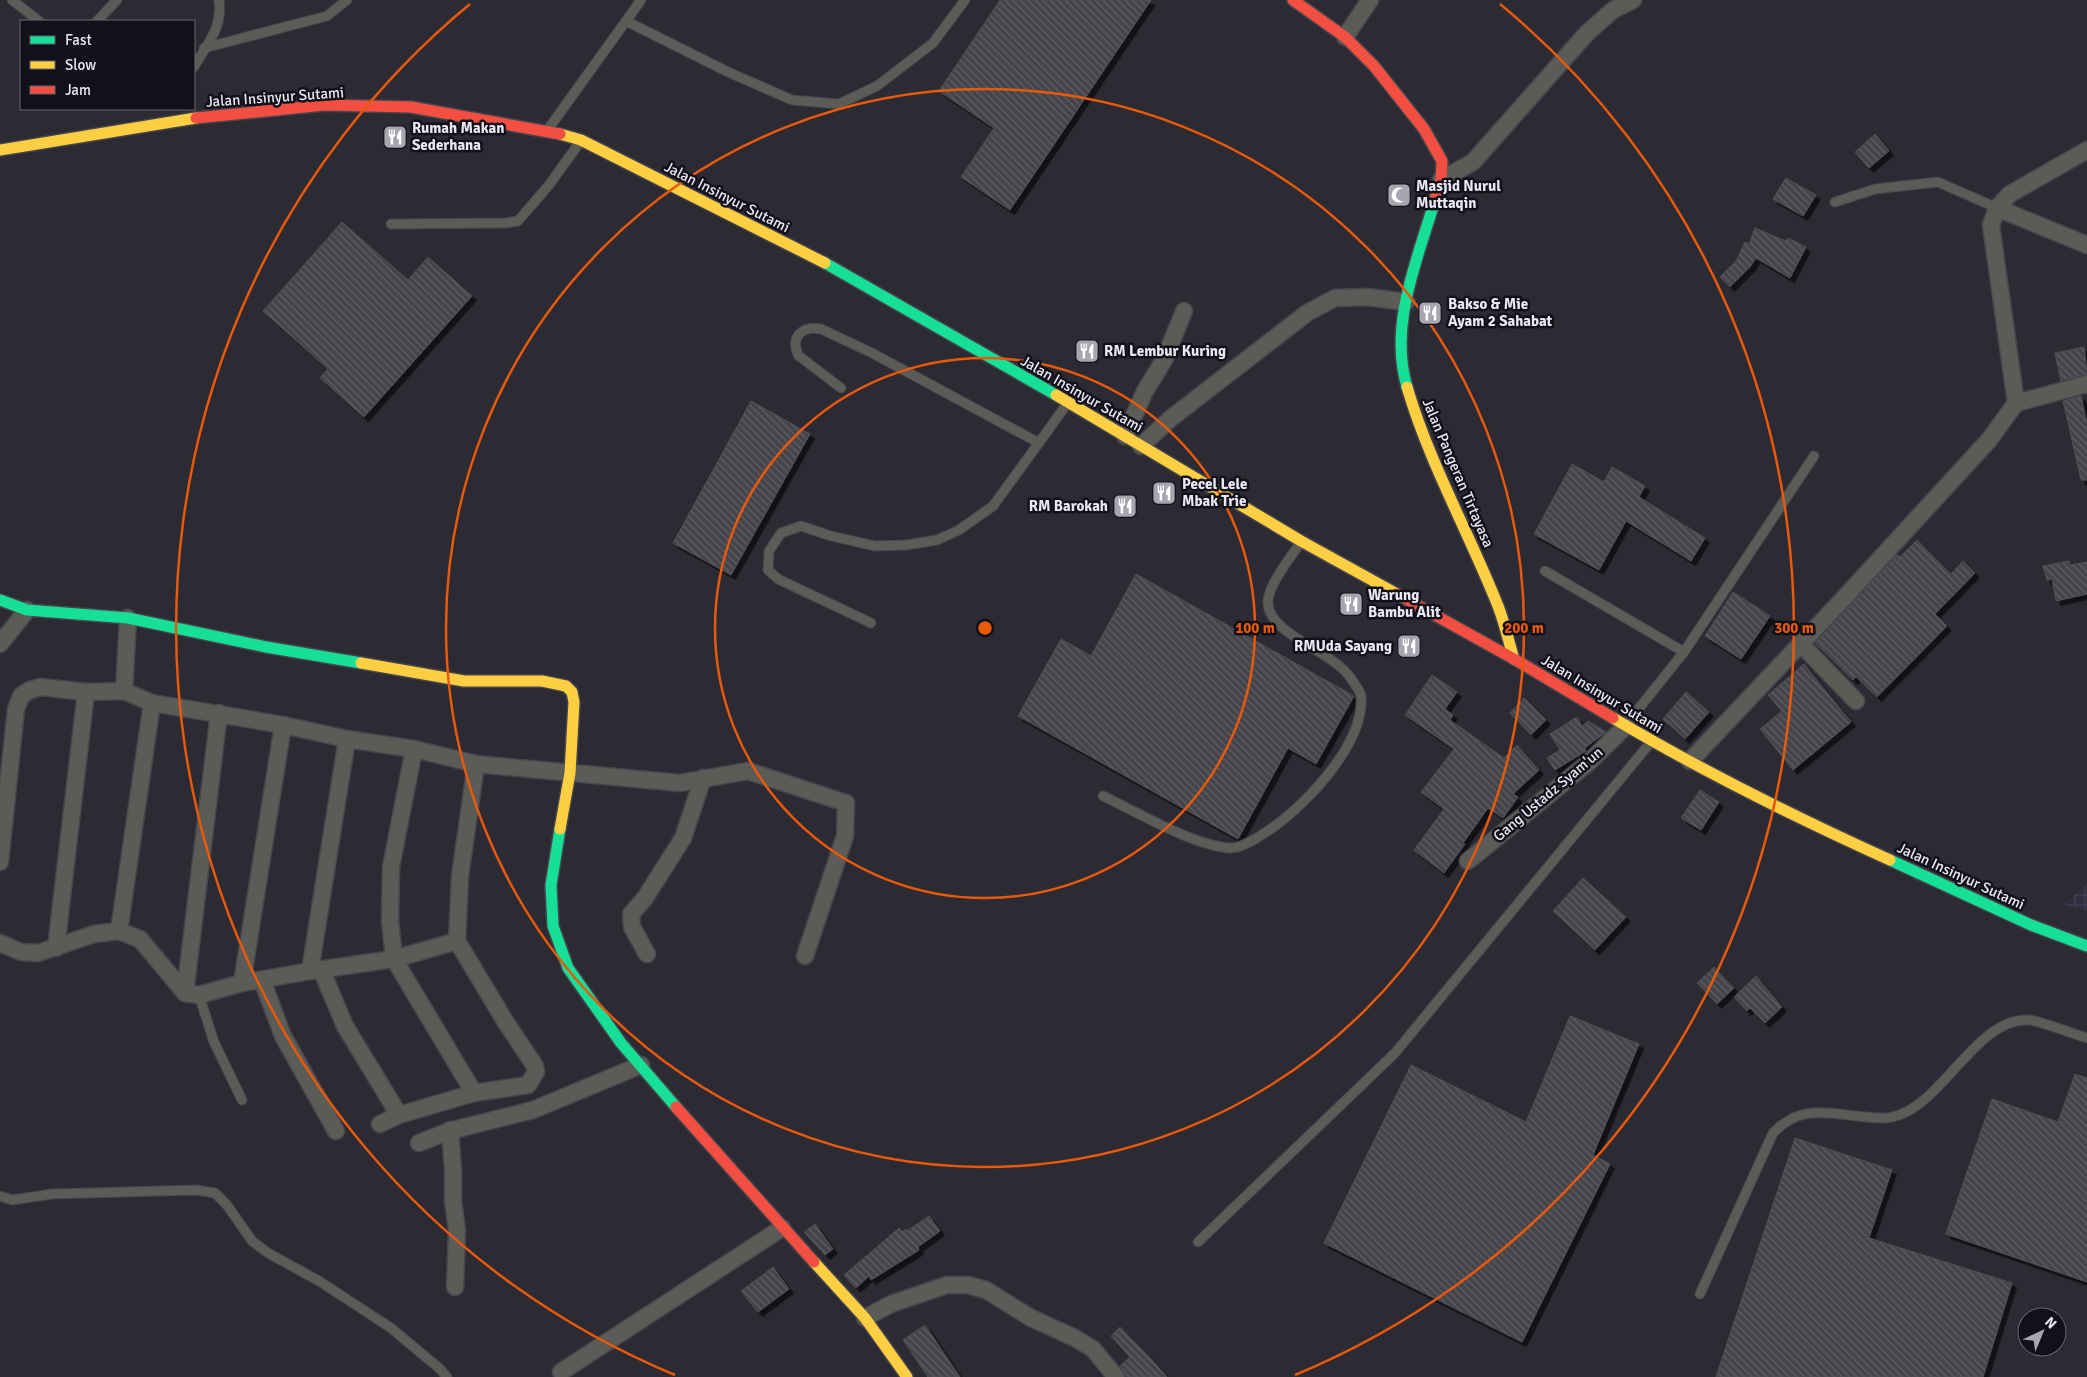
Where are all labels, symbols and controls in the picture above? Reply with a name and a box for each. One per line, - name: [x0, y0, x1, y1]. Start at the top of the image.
- legend: [20, 20, 195, 110]
- text: Fast: [65, 31, 92, 49]
- text: Slow: [65, 56, 96, 74]
- text: Jam: [65, 81, 91, 99]
- street label: Jalan Insinyur Sutami: [206, 83, 344, 111]
- place label: Rumah Makan Sederhana: [412, 119, 504, 154]
- restaurant icon: Rumah Makan Sederhana: [382, 124, 408, 150]
- street label: Jalan Insinyur Sutami: [661, 158, 793, 236]
- place label: Masjid Nurul Muttaqin: [1416, 177, 1501, 212]
- mosque icon: Masjid Nurul Muttaqin: [1386, 182, 1412, 208]
- place label: Bakso & Mie Ayam 2 Sahabat: [1448, 295, 1553, 330]
- restaurant icon: Bakso & Mie Ayam 2 Sahabat: [1417, 300, 1443, 326]
- restaurant icon: RM Lembur Kuring: [1074, 338, 1100, 364]
- place label: RM Lembur Kuring: [1104, 342, 1226, 360]
- street label: Jalan Insinyur Sutami: [1018, 352, 1146, 436]
- street label: Jalan Pangeran Tirtayasa: [1418, 396, 1498, 550]
- place label: Pecel Lele Mbak Trie: [1182, 475, 1248, 510]
- restaurant icon: Pecel Lele Mbak Trie: [1151, 480, 1177, 506]
- restaurant icon: RM Barokah: [1112, 493, 1138, 519]
- place label: RM Barokah: [1029, 497, 1108, 515]
- place label: Warung Bambu Alit: [1368, 586, 1441, 621]
- restaurant icon: Warung Bambu Alit: [1338, 591, 1364, 617]
- centre of rings: [976, 619, 994, 637]
- text: 100 m: [1235, 619, 1275, 637]
- text: 200 m: [1504, 619, 1544, 637]
- text: 300 m: [1774, 619, 1814, 637]
- restaurant icon: RMUda Sayang: [1396, 633, 1422, 659]
- place label: RMUda Sayang: [1294, 637, 1392, 655]
- street label: Jalan Insinyur Sutami: [1538, 651, 1666, 737]
- street label: Gang Ustadz Syam'un: [1490, 743, 1606, 845]
- street label: Jalan Insinyur Sutami: [1895, 839, 2027, 913]
- north arrow: [2017, 1307, 2067, 1357]
- text: N: [2041, 1314, 2060, 1333]

